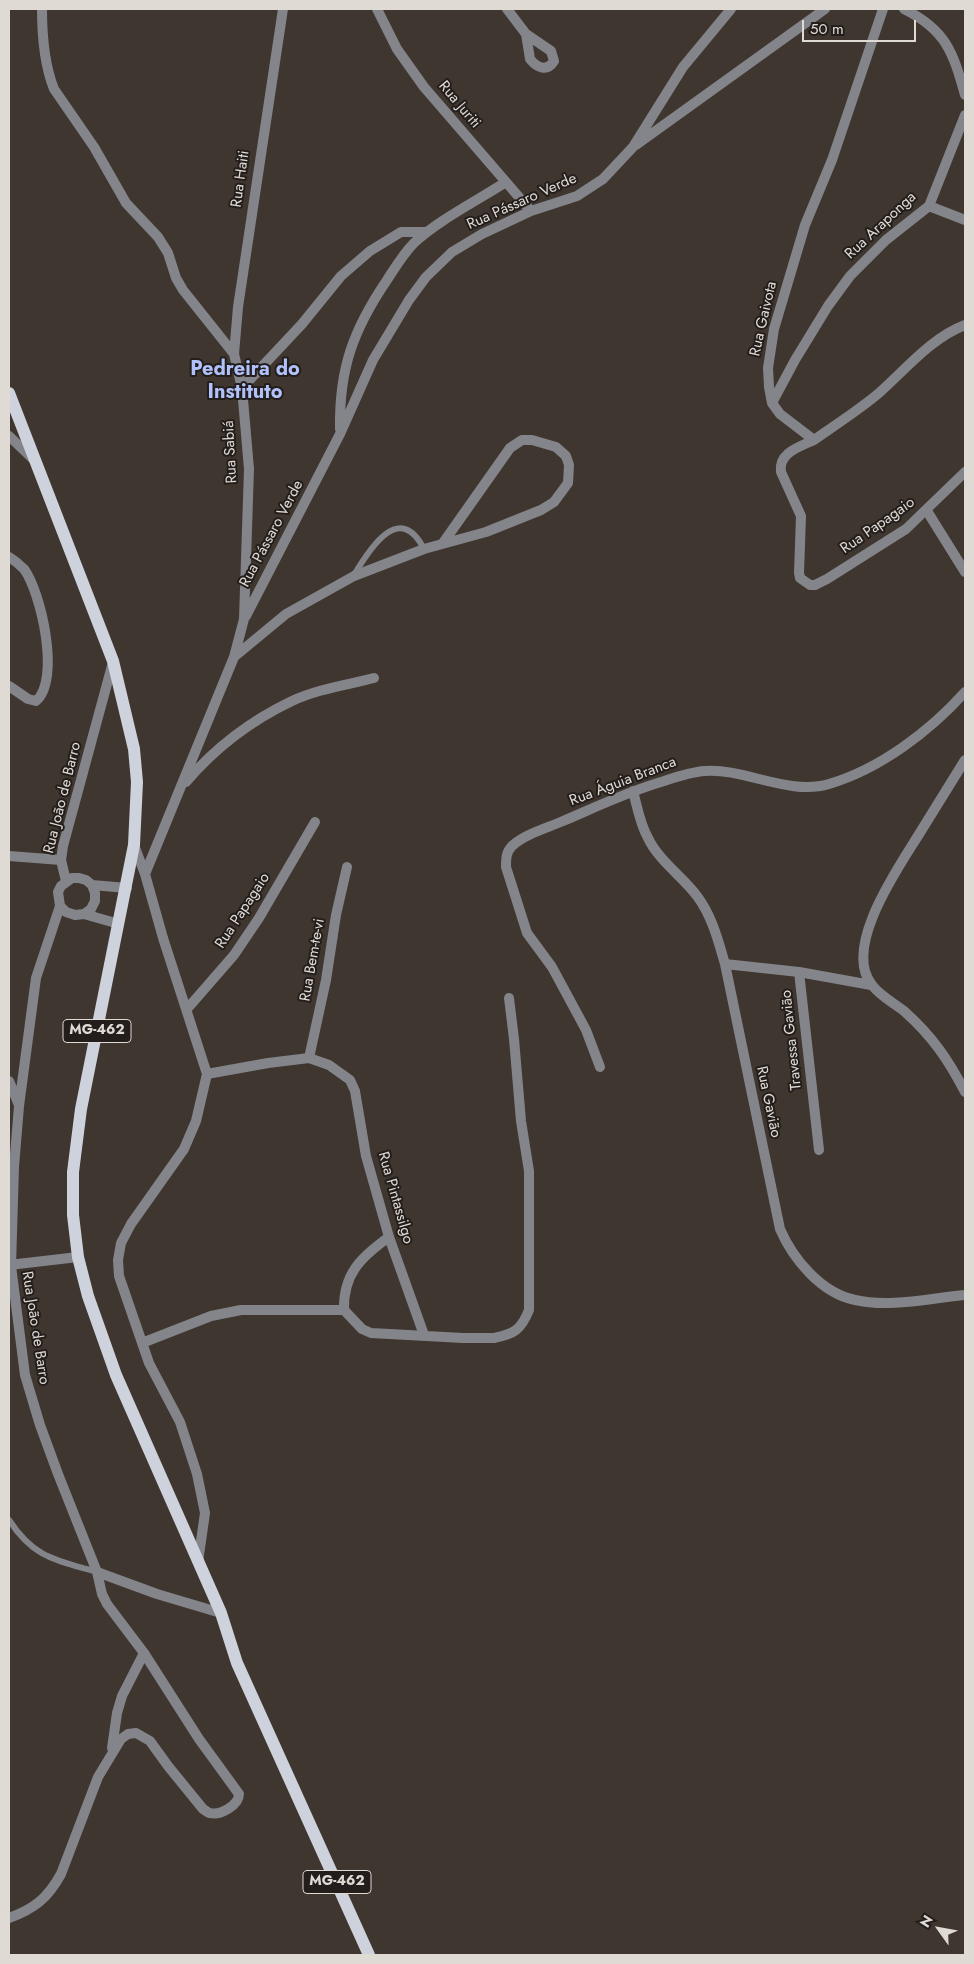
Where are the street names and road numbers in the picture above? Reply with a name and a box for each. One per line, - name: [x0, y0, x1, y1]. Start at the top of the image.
- street label: Rua Juriti: [434, 78, 484, 132]
- street label: Rua Haiti: [228, 149, 254, 209]
- street label: Rua Pássaro Verde: [464, 170, 580, 234]
- street label: Rua Araponga: [842, 189, 920, 263]
- street label: Rua Gaivota: [747, 280, 781, 358]
- street label: Rua Sabiá: [220, 420, 242, 484]
- street label: Rua Pássaro Verde: [236, 478, 308, 590]
- street label: Rua Papagaio: [837, 494, 919, 558]
- street label: Rua João de Barro: [40, 740, 86, 856]
- street label: Rua Águia Branca: [567, 753, 679, 811]
- street label: Rua Papagaio: [212, 870, 274, 952]
- street label: Rua Bem-te-vi: [297, 917, 329, 1003]
- street label: Travessa Gavião: [778, 989, 806, 1091]
- road number: MG-462: [63, 1019, 131, 1042]
- street label: Rua Gavião: [752, 1065, 784, 1139]
- street label: Rua Pintassilgo: [373, 1150, 417, 1246]
- street label: Rua João de Barro: [17, 1270, 53, 1386]
- road number: MG-462: [303, 1870, 371, 1894]

